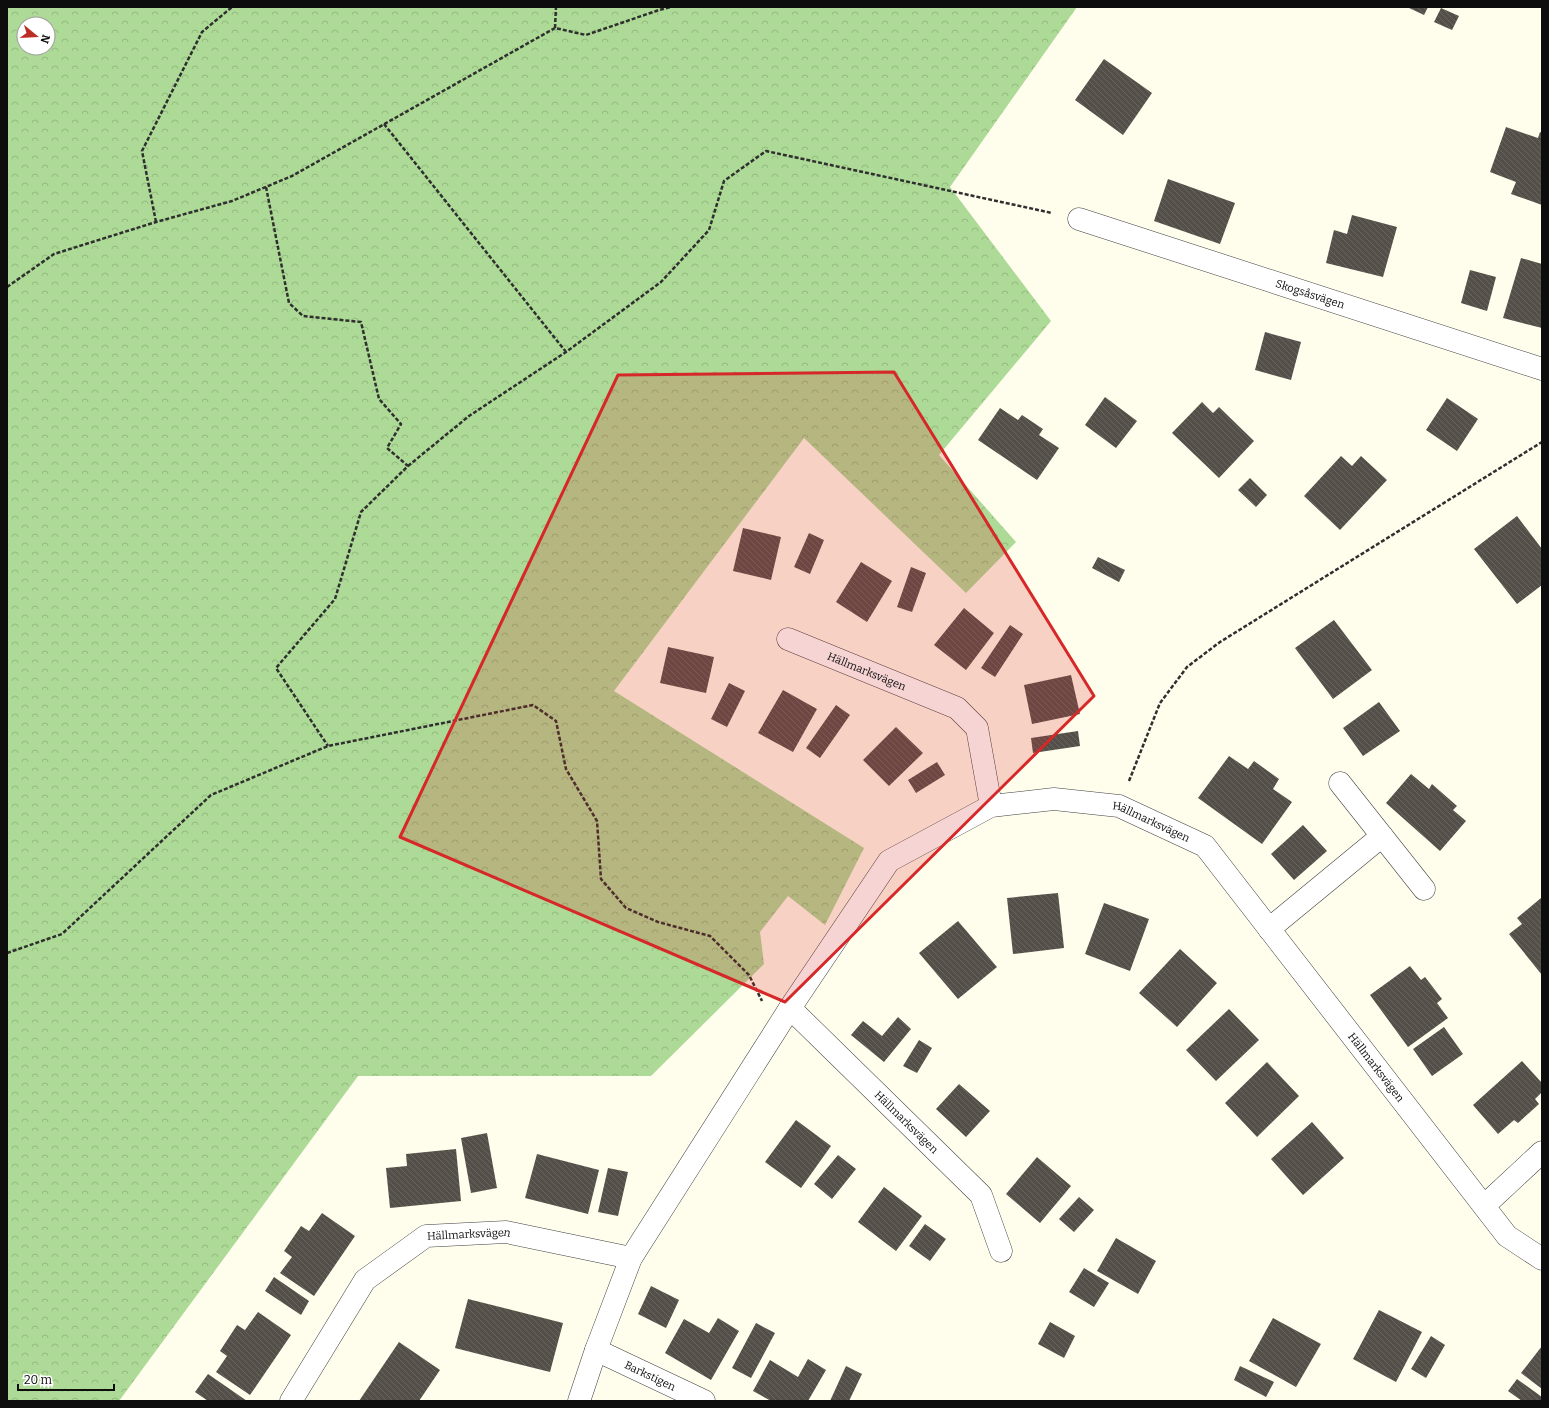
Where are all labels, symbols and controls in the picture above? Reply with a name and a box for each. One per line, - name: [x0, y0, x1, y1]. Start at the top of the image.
- north arrow: [16, 16, 56, 56]
- text: N: [37, 33, 53, 45]
- street label: Skogsåsvägen: [1274, 277, 1346, 312]
- street label: Hällmarksvägen: [825, 650, 908, 693]
- street label: Hällmarksvägen: [1112, 799, 1192, 845]
- street label: Hällmarksvägen: [1345, 1030, 1407, 1105]
- street label: Hällmarksvägen: [872, 1088, 941, 1156]
- street label: Hällmarksvägen: [427, 1226, 512, 1243]
- street label: Barkstigen: [622, 1358, 678, 1394]
- scale bar: [18, 1366, 114, 1392]
- text: 20 m: [24, 1373, 53, 1387]

